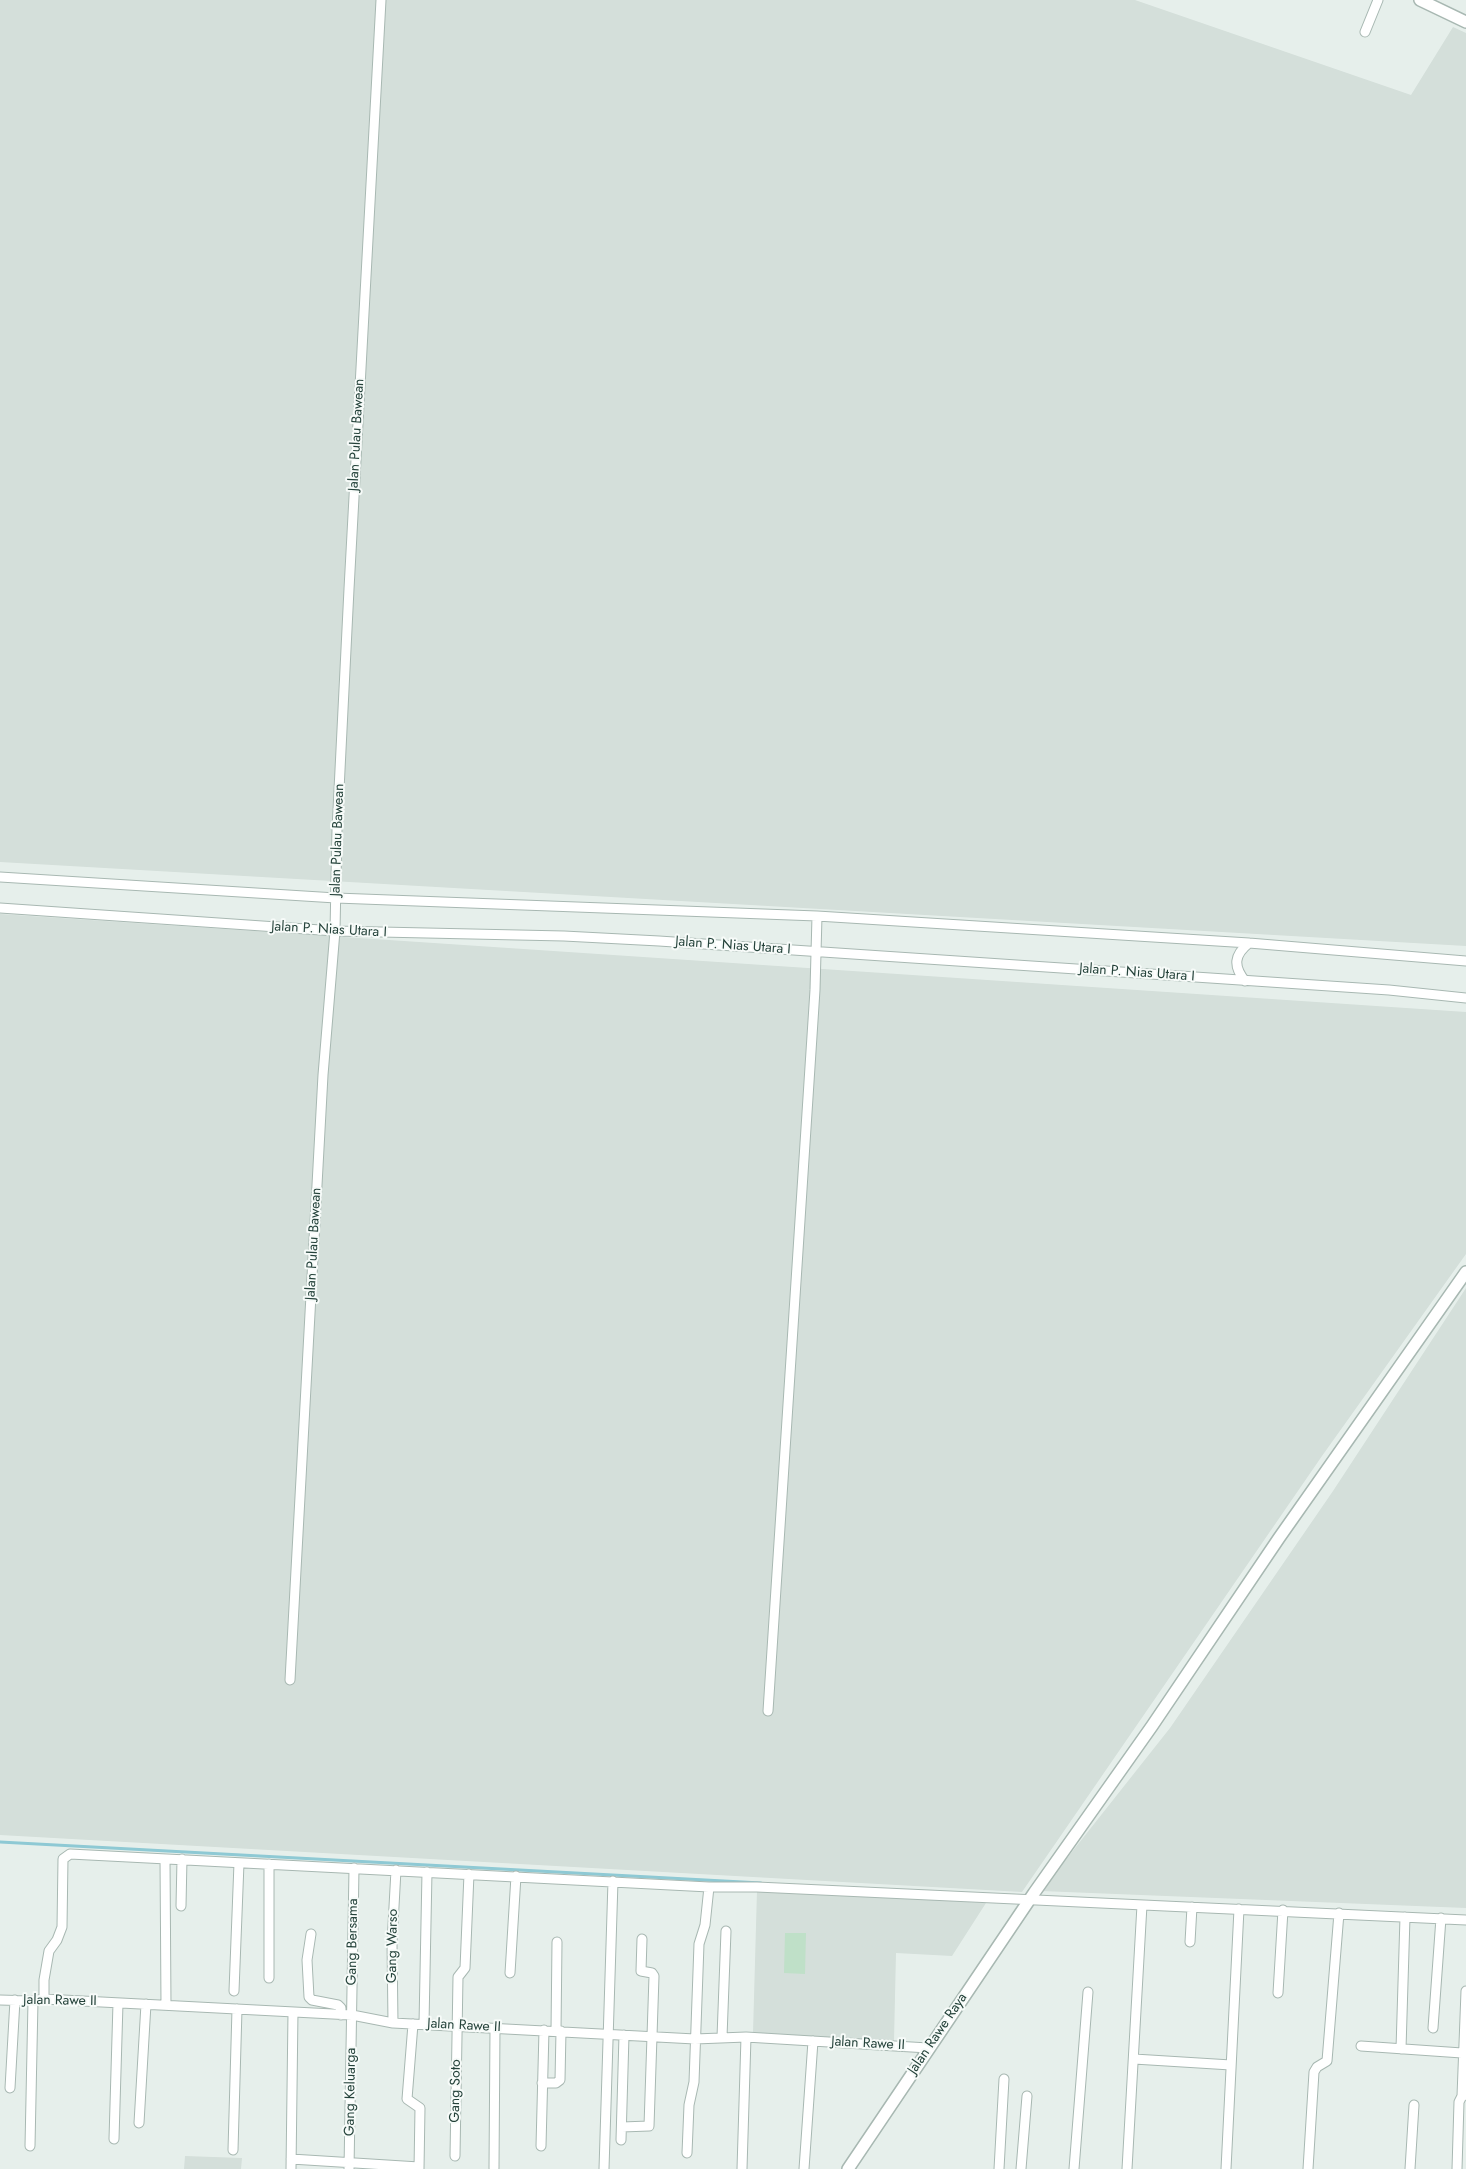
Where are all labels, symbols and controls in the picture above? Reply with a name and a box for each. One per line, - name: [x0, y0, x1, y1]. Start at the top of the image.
- street label: Jalan Pulau Bawean: [346, 378, 368, 492]
- street label: Jalan Pulau Bawean: [328, 783, 348, 897]
- street label: Jalan P. Nias Utara I: [271, 919, 387, 941]
- street label: Jalan P. Nias Utara I: [675, 934, 791, 958]
- street label: Jalan P. Nias Utara I: [1079, 961, 1195, 985]
- street label: Jalan Pulau Bawean: [303, 1187, 325, 1301]
- street label: Gang Bersama: [344, 1898, 362, 1986]
- street label: Gang Warso: [384, 1909, 402, 1983]
- street label: Jalan Rawe Raya: [905, 1990, 971, 2078]
- street label: Jalan Rawe II: [23, 1992, 97, 2010]
- street label: Jalan Rawe II: [427, 2016, 501, 2036]
- street label: Jalan Rawe II: [831, 2034, 905, 2054]
- street label: Gang Keluarga: [342, 2048, 360, 2136]
- street label: Gang Soto: [447, 2059, 465, 2123]

